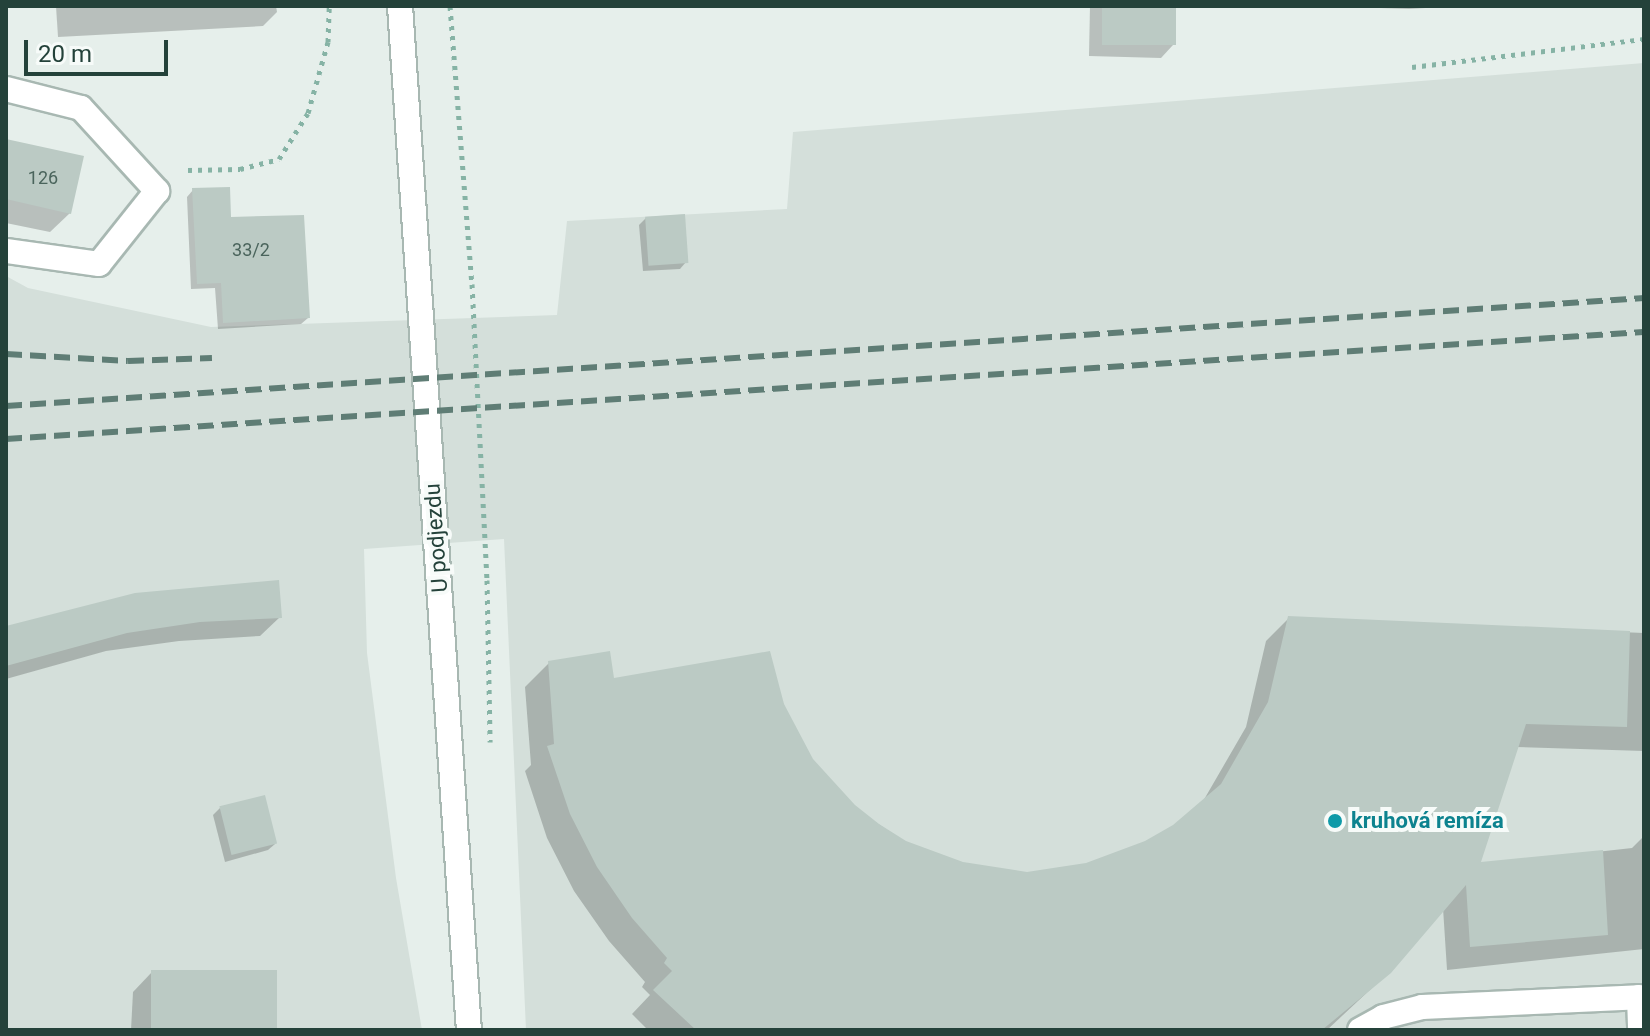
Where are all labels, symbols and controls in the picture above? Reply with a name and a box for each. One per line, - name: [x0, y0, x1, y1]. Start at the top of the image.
- scale bar: [28, 24, 172, 74]
- text: 20 m: [38, 40, 92, 68]
- house number: 126: [28, 167, 58, 189]
- house number: 33/2: [232, 239, 270, 261]
- street label: U podjezdu: [419, 483, 453, 593]
- place label: kruhová remíza: [1351, 808, 1504, 834]
- marker: kruhová remíza: [1326, 812, 1344, 830]

